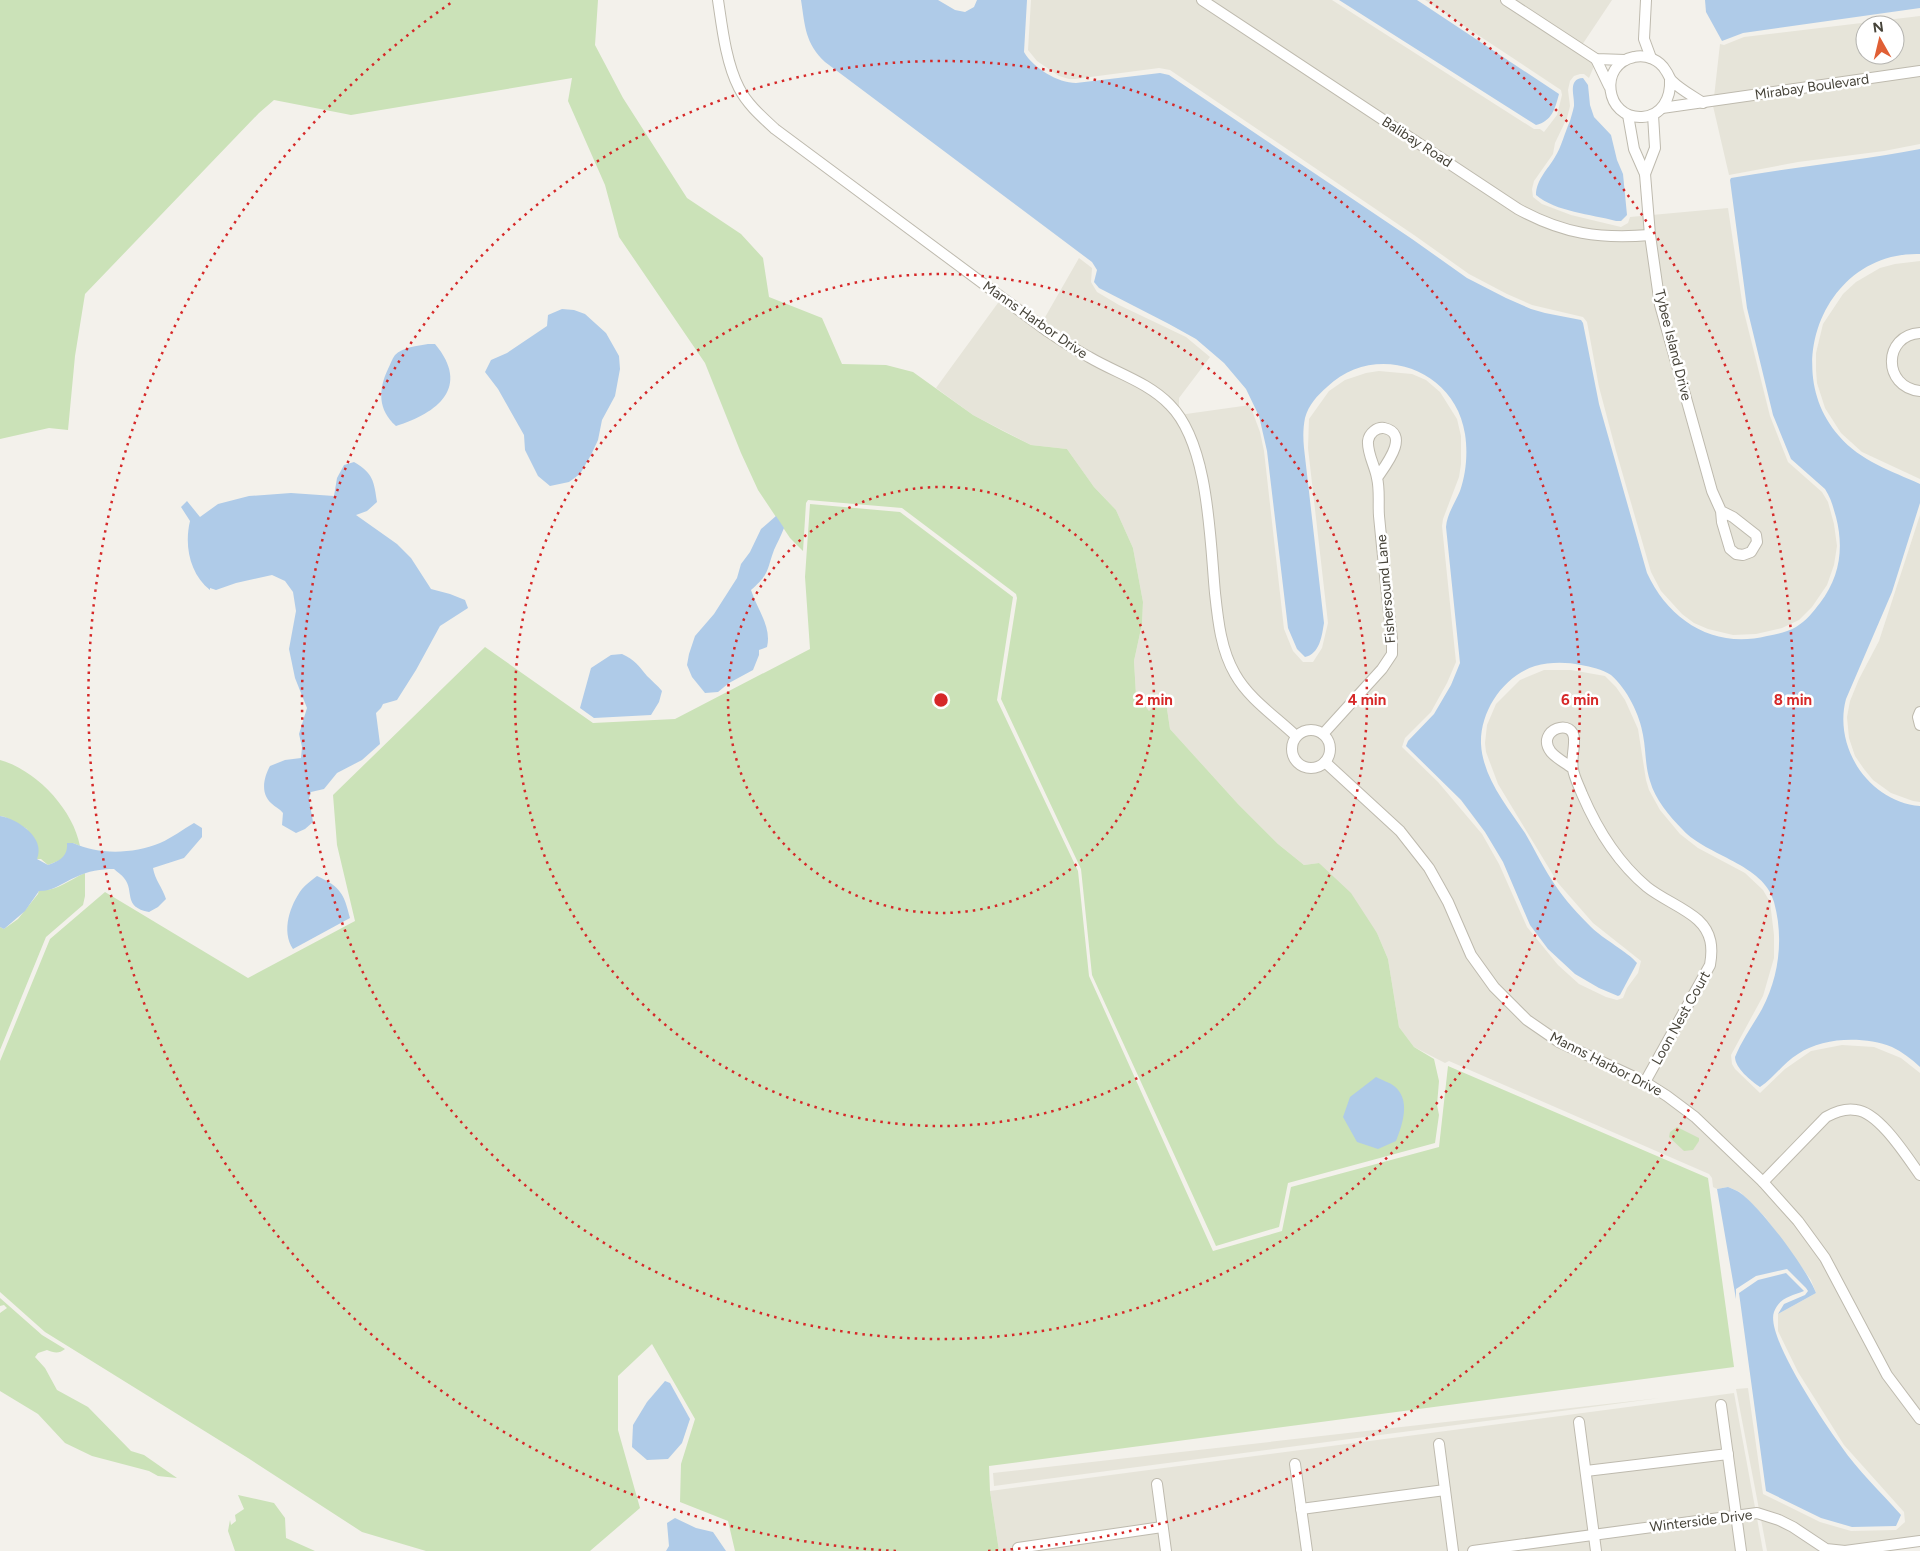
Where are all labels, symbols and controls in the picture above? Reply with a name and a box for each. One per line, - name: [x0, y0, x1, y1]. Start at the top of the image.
- north arrow: [1855, 15, 1905, 65]
- text: N: [1872, 18, 1885, 37]
- street label: Mirabay Boulevard: [1754, 71, 1870, 103]
- street label: Balibay Road: [1379, 113, 1455, 171]
- street label: Manns Harbor Drive: [979, 278, 1091, 363]
- street label: Tybee Island Drive: [1651, 288, 1695, 403]
- street label: Fishersound Lane: [1373, 533, 1399, 644]
- centre of rings: [932, 691, 950, 709]
- text: 2 min: [1135, 691, 1173, 709]
- text: 4 min: [1348, 691, 1386, 709]
- text: 6 min: [1561, 691, 1599, 709]
- text: 8 min: [1774, 691, 1812, 709]
- street label: Loon Nest Court: [1648, 968, 1714, 1068]
- street label: Manns Harbor Drive: [1547, 1028, 1665, 1100]
- street label: Winterside Drive: [1649, 1506, 1754, 1536]

